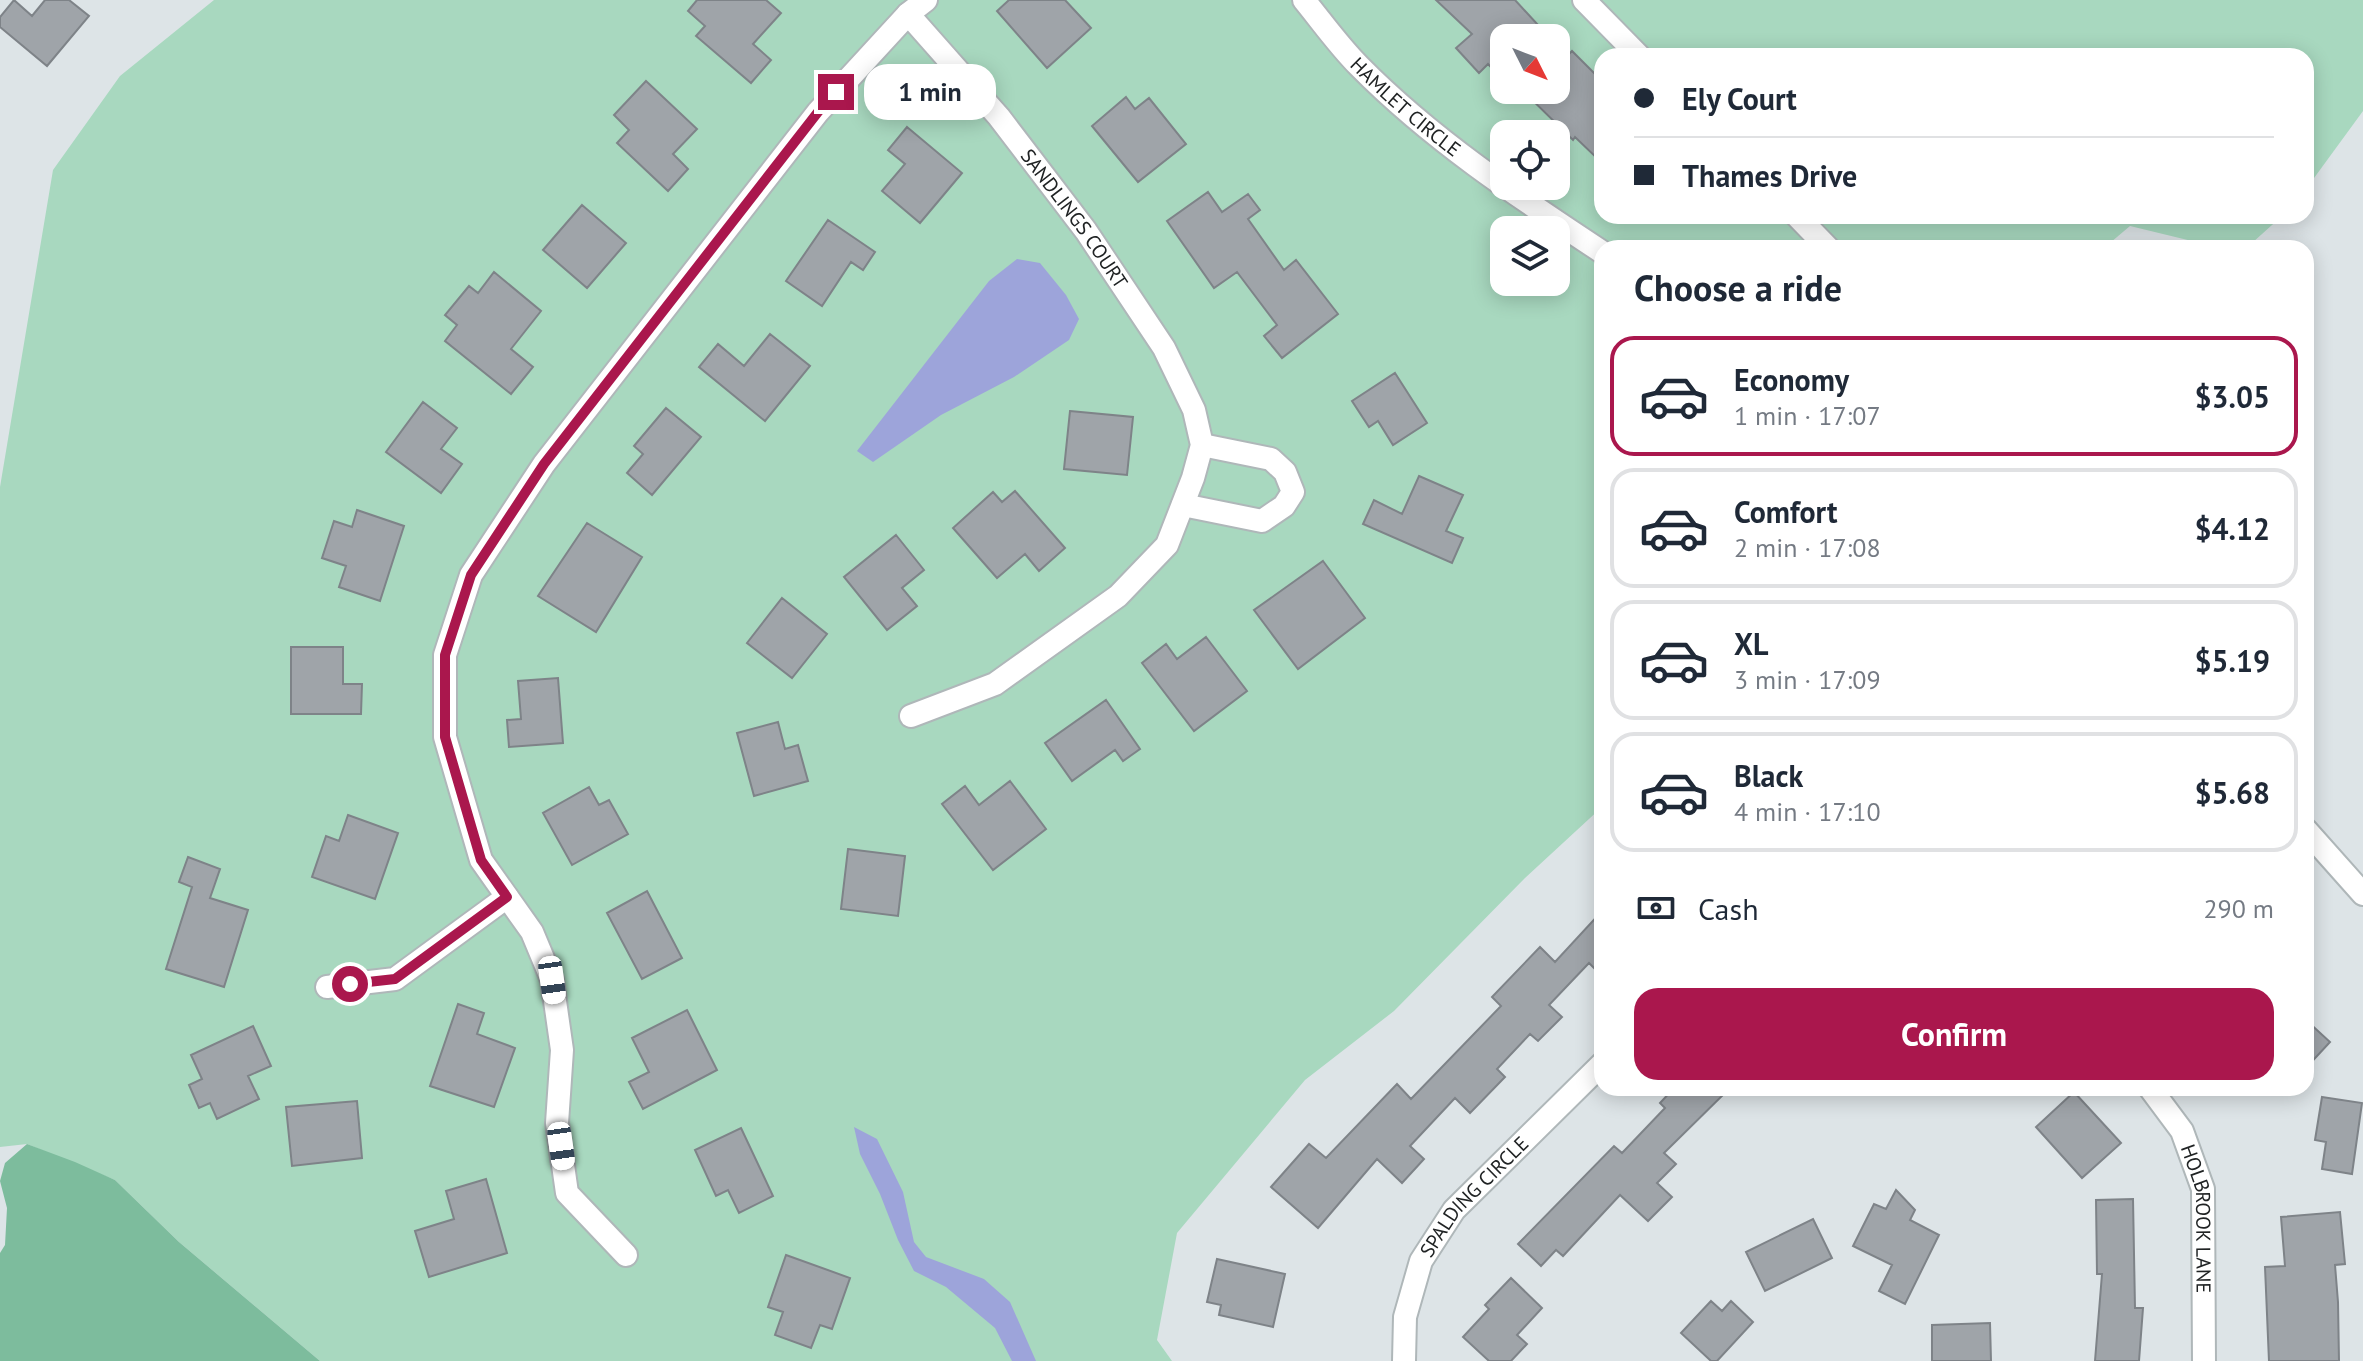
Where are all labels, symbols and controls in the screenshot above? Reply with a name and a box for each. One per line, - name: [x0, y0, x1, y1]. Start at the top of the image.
- north arrow: [1490, 24, 1570, 104]
- map controls: [1490, 24, 1570, 296]
- street label: HAMLET CIRCLE: [1345, 52, 1466, 162]
- callout: 1 min: [864, 64, 996, 120]
- route end: [818, 74, 854, 110]
- text: 1 min: [898, 75, 962, 108]
- text: Ely Court: [1682, 79, 1797, 118]
- button: locate: [1490, 120, 1570, 200]
- street label: SANDLINGS COURT: [1015, 144, 1134, 293]
- text: Thames Drive: [1682, 156, 1857, 195]
- button: layers: [1490, 216, 1570, 296]
- text: Choose a ride: [1634, 264, 1842, 311]
- icon: car: [1638, 360, 1710, 432]
- text: Economy: [1734, 360, 1849, 399]
- text: $3.05: [2195, 377, 2270, 416]
- text: 1 min · 17:07: [1734, 399, 1881, 432]
- icon: car: [1638, 492, 1710, 564]
- text: Comfort: [1734, 492, 1837, 531]
- text: $4.12: [2195, 509, 2270, 548]
- text: 2 min · 17:08: [1734, 531, 1881, 564]
- icon: car: [1638, 624, 1710, 696]
- text: XL: [1734, 624, 1768, 663]
- text: $5.19: [2195, 641, 2270, 680]
- text: 3 min · 17:09: [1734, 663, 1881, 696]
- icon: car: [1638, 756, 1710, 828]
- text: Black: [1734, 756, 1803, 795]
- text: $5.68: [2195, 773, 2270, 812]
- text: 4 min · 17:10: [1734, 795, 1881, 828]
- icon: cash: [1634, 886, 1678, 930]
- text: Cash: [1698, 889, 1759, 928]
- text: 290 m: [2203, 892, 2274, 925]
- car: [537, 955, 567, 1005]
- route start: [332, 966, 368, 1002]
- button: Confirm: [1634, 988, 2274, 1080]
- car: [546, 1121, 576, 1171]
- street label: SPALDING CIRCLE: [1414, 1131, 1534, 1262]
- street label: HOLBROOK LANE: [2175, 1141, 2217, 1293]

